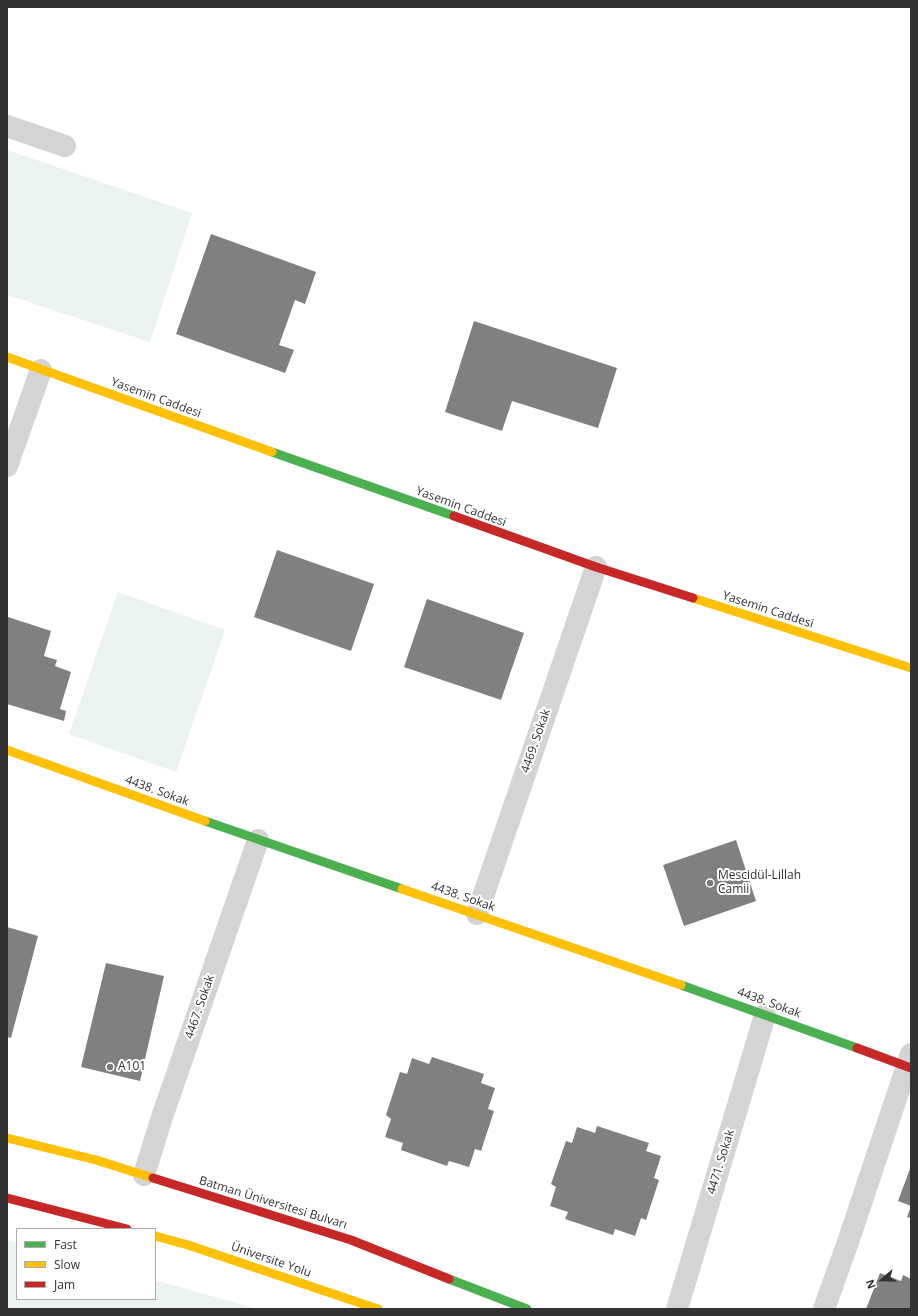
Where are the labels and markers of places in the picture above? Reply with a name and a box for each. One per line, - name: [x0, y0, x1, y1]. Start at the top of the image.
- place label: Mescidül-Lillah Camii: [718, 869, 801, 897]
- marker: Mescidül-Lillah Camii: [705, 878, 715, 888]
- place label: A101: [118, 1060, 146, 1074]
- marker: A101: [105, 1062, 115, 1072]

